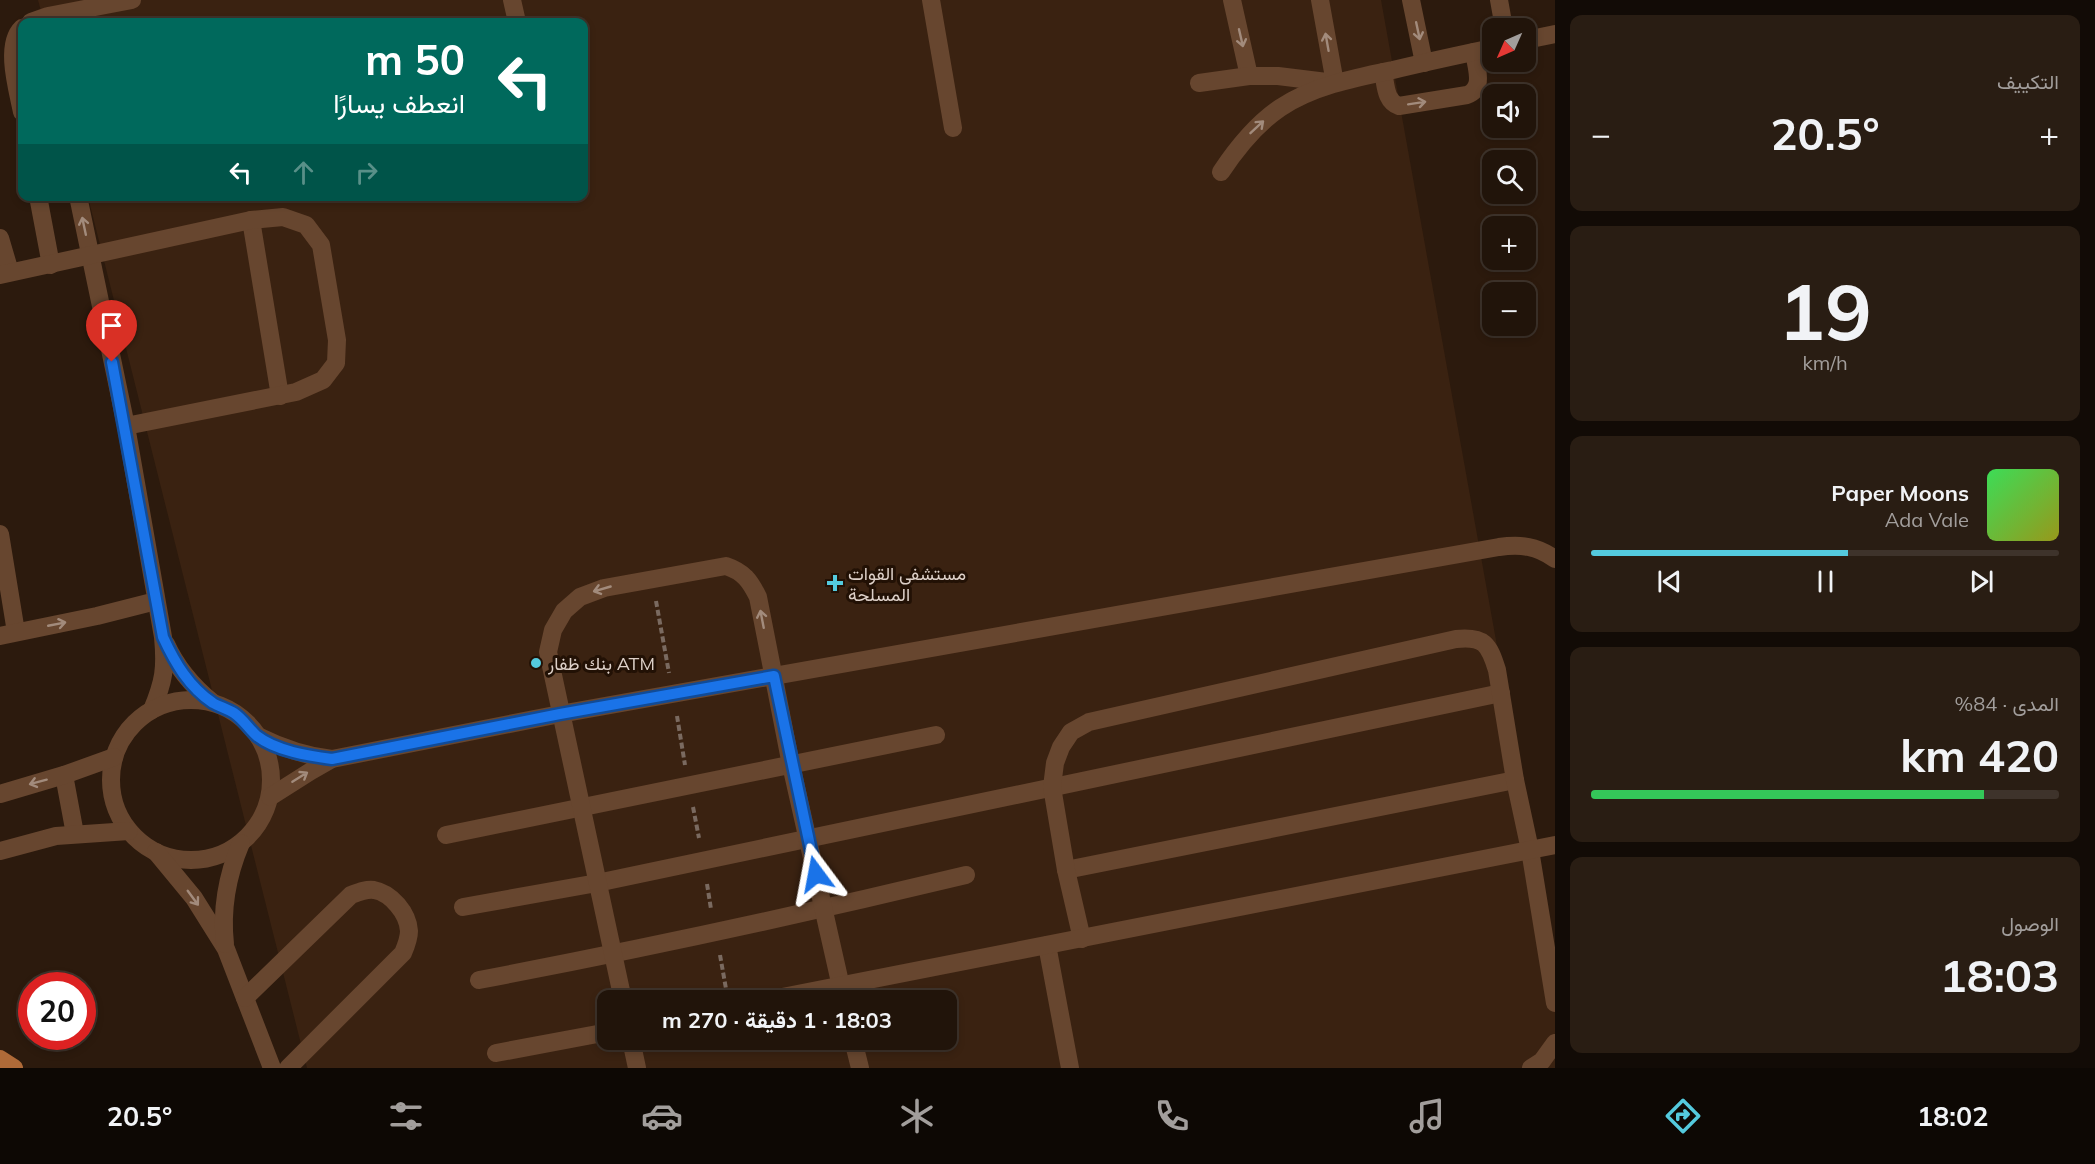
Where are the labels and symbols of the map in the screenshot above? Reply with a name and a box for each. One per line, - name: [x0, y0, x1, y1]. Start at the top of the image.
- north arrow: [1482, 18, 1536, 72]
- one-way arrow: [1413, 21, 1424, 41]
- one-way arrow: [1236, 28, 1247, 47]
- one-way arrow: [1322, 32, 1333, 52]
- one-way arrow: [1407, 97, 1427, 108]
- one-way arrow: [1250, 120, 1265, 134]
- one-way arrow: [78, 216, 90, 235]
- pin: [86, 300, 137, 362]
- place label: مستشفى القوات المسلحة: [848, 562, 966, 606]
- marker: مستشفى القوات المسلحة: [826, 574, 844, 592]
- one-way arrow: [593, 584, 612, 595]
- one-way arrow: [756, 609, 767, 629]
- one-way arrow: [47, 618, 67, 629]
- place label: بنك ظفار ATM: [547, 652, 655, 675]
- marker: بنك ظفار ATM: [529, 656, 543, 670]
- one-way arrow: [292, 771, 308, 783]
- one-way arrow: [29, 776, 48, 788]
- position arrow: [784, 842, 848, 906]
- one-way arrow: [187, 889, 199, 905]
- speed limit sign: 20: [18, 972, 96, 1050]

